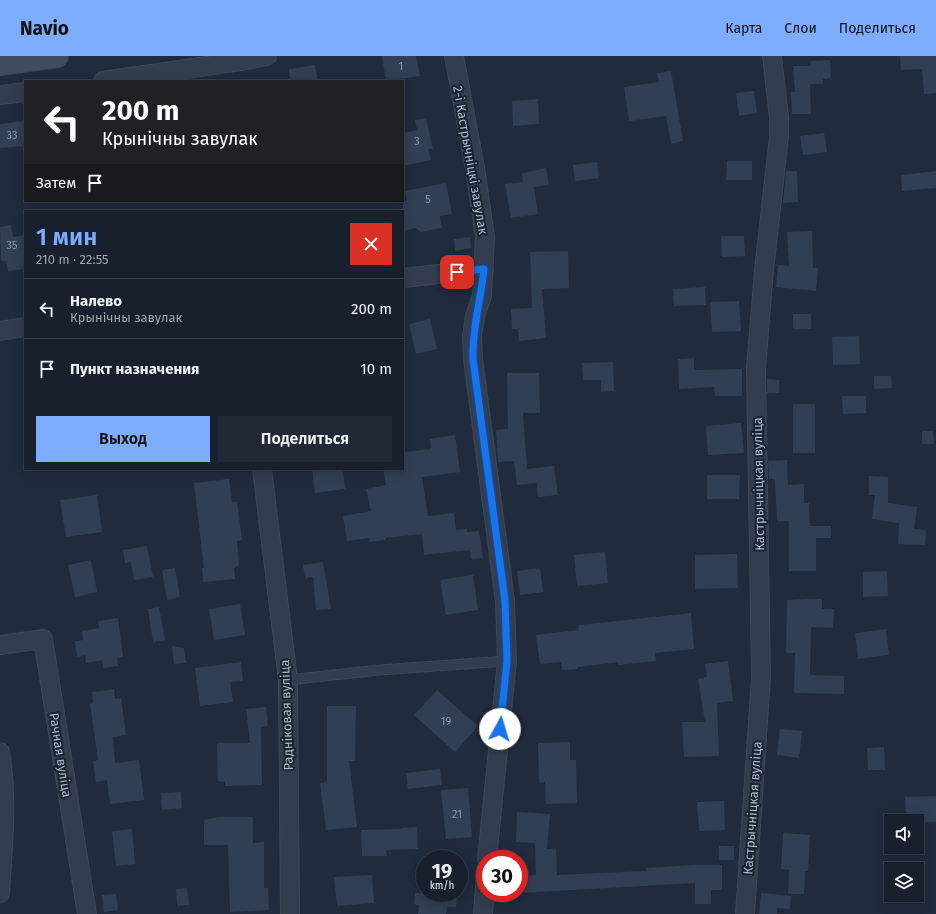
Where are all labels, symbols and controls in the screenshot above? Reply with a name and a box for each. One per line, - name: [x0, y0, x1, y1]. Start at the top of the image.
- text: Navio: [20, 17, 69, 40]
- text: Карта: [725, 20, 762, 37]
- text: Слои: [784, 20, 817, 37]
- text: Поделиться: [839, 20, 916, 37]
- house number: 1: [399, 60, 403, 73]
- street label: 2-і Кастрычніцкі завулак: [450, 84, 491, 236]
- text: 200 m: [102, 94, 180, 127]
- icon: left: [36, 96, 88, 148]
- text: Крынічны завулак: [102, 128, 258, 150]
- house number: 33: [7, 129, 17, 142]
- house number: 3: [414, 135, 420, 148]
- icon: arrive: [84, 172, 106, 194]
- text: Затем: [36, 174, 76, 192]
- house number: 5: [425, 193, 431, 206]
- text: 1 мин: [36, 223, 97, 251]
- button: close: [350, 223, 392, 265]
- house number: 35: [7, 239, 18, 252]
- text: 210 m · 22:55: [36, 252, 109, 267]
- pin: [440, 255, 474, 289]
- icon: arrive: [446, 261, 468, 283]
- text: Налево: [70, 292, 122, 310]
- icon: left: [36, 298, 58, 320]
- text: 200 m: [351, 300, 392, 318]
- text: Крынічны завулак: [70, 310, 182, 325]
- icon: arrive: [36, 358, 58, 380]
- text: Пункт назначения: [70, 360, 199, 378]
- text: 10 m: [360, 360, 392, 378]
- button: Выход: [36, 416, 210, 462]
- button: Поделиться: [218, 416, 392, 462]
- street label: Кастрычніцкая вуліца: [750, 417, 767, 551]
- street label: Радніковая вуліца: [277, 659, 296, 771]
- position arrow: [479, 708, 521, 750]
- street label: Рачная вуліца: [46, 712, 75, 799]
- house number: 19: [441, 715, 451, 728]
- street label: Кастрычніцкая вуліца: [740, 741, 765, 875]
- house number: 21: [452, 808, 462, 821]
- map controls: [884, 814, 924, 902]
- button: sound: [884, 814, 924, 854]
- speed limit sign: 30: [476, 850, 528, 902]
- text: 19: [432, 859, 452, 883]
- button: layers: [884, 862, 924, 902]
- text: km/h: [430, 880, 454, 892]

